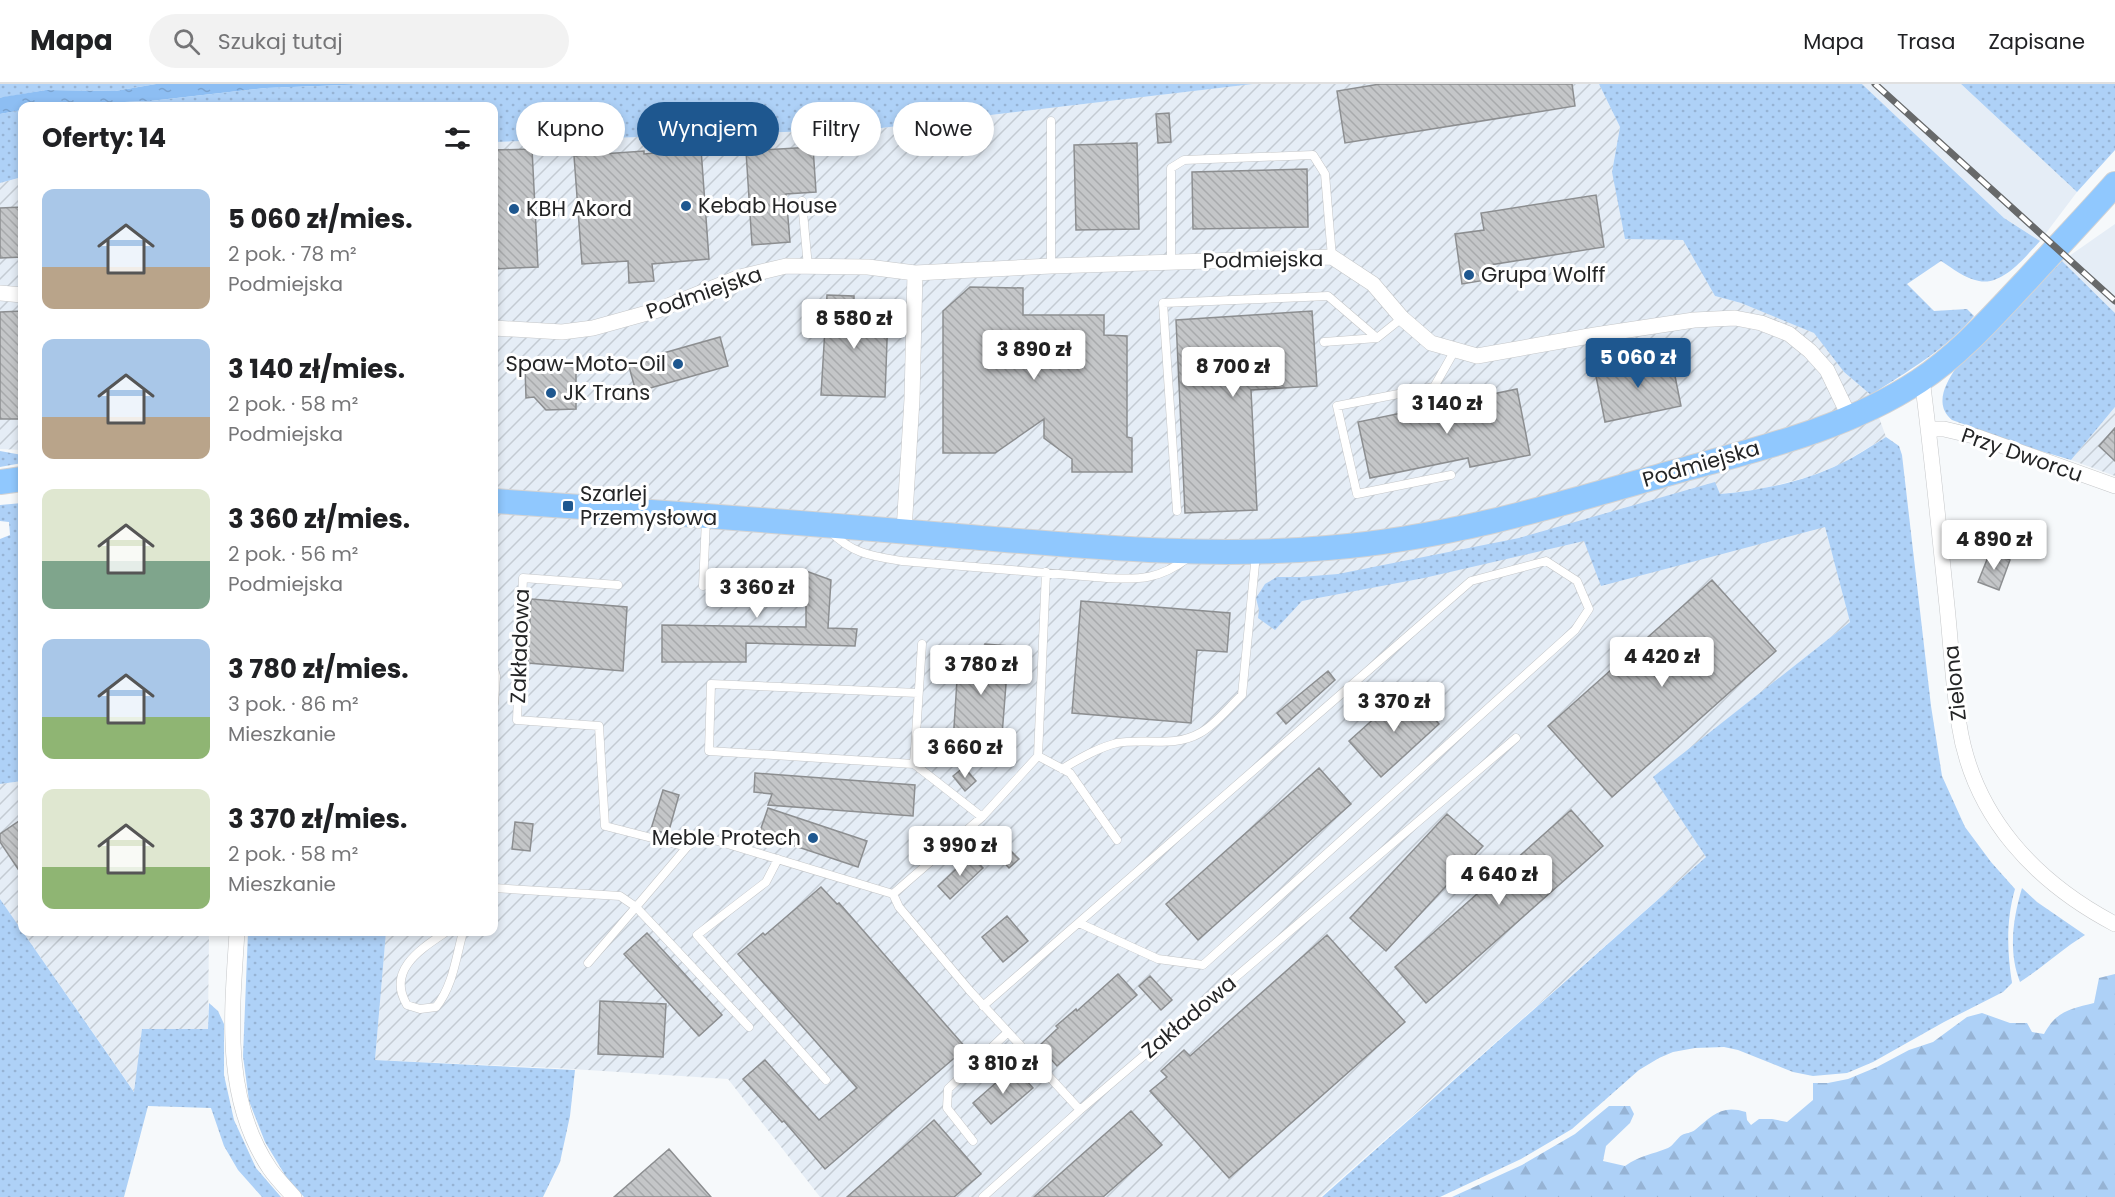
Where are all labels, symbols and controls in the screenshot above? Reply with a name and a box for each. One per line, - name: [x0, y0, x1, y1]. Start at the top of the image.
- search box: [149, 14, 569, 68]
- text: Mapa: [30, 21, 113, 60]
- icon: search: [170, 25, 203, 58]
- text: Szukaj tutaj: [218, 26, 343, 57]
- text: Mapa: [1803, 27, 1864, 56]
- text: Trasa: [1897, 27, 1955, 56]
- text: Zapisane: [1988, 27, 2085, 56]
- chip: Kupno: [516, 102, 625, 156]
- chip: Wynajem: [637, 102, 779, 156]
- chip: Filtry: [791, 102, 881, 156]
- chip: Nowe: [893, 102, 994, 156]
- text: Oferty: 14: [42, 120, 166, 156]
- icon: filters: [441, 122, 474, 155]
- place label: Kebab House: [698, 191, 837, 220]
- place label: KBH Akord: [526, 194, 632, 223]
- marker: Kebab House: [679, 199, 693, 213]
- text: 5 060 zł/mies.: [228, 201, 412, 237]
- marker: KBH Akord: [507, 202, 521, 216]
- icon: home: [90, 213, 162, 285]
- text: 2 pok. · 78 m²: [228, 240, 357, 268]
- street label: Podmiejska: [1202, 244, 1324, 275]
- street label: Podmiejska: [642, 259, 766, 326]
- place label: Grupa Wolff: [1481, 260, 1606, 289]
- marker: Grupa Wolff: [1462, 268, 1476, 282]
- text: Podmiejska: [228, 270, 343, 298]
- pin: 8 580 zł: [792, 299, 916, 350]
- text: 8 580 zł: [816, 304, 892, 332]
- pin: 3 890 zł: [972, 330, 1096, 381]
- text: 3 890 zł: [996, 335, 1072, 363]
- pin: 5 060 zł: [1576, 338, 1700, 389]
- text: 5 060 zł: [1600, 343, 1676, 371]
- pin: 8 700 zł: [1171, 347, 1295, 398]
- place label: Spaw-Moto-Oil: [505, 349, 666, 378]
- text: 3 140 zł/mies.: [228, 351, 405, 387]
- text: 8 700 zł: [1196, 352, 1270, 380]
- marker: Spaw-Moto-Oil: [671, 357, 685, 371]
- icon: home: [90, 363, 162, 435]
- place label: JK Trans: [563, 378, 650, 407]
- pin: 3 140 zł: [1385, 384, 1509, 435]
- marker: JK Trans: [544, 386, 558, 400]
- text: 3 140 zł: [1411, 389, 1483, 417]
- text: 2 pok. · 58 m²: [228, 390, 358, 418]
- text: Podmiejska: [228, 420, 343, 448]
- street label: Przy Dworcu: [1958, 420, 2087, 489]
- street label: Podmiejska: [1639, 433, 1763, 494]
- place label: Szarlej Przemysłowa: [580, 479, 717, 532]
- marker: Szarlej Przemysłowa: [561, 499, 575, 513]
- text: 3 360 zł/mies.: [228, 501, 410, 537]
- icon: home: [90, 513, 162, 585]
- pin: 4 890 zł: [1932, 520, 2056, 571]
- text: 4 890 zł: [1956, 525, 2032, 553]
- text: 2 pok. · 56 m²: [228, 540, 358, 568]
- pin: 3 360 zł: [695, 568, 819, 619]
- text: Podmiejska: [228, 570, 343, 598]
- text: 3 360 zł: [720, 573, 794, 601]
- street label: Zakładowa: [503, 588, 536, 704]
- pin: 4 420 zł: [1600, 637, 1724, 688]
- text: 4 420 zł: [1624, 642, 1700, 670]
- street label: Zielona: [1936, 644, 1973, 722]
- pin: 3 780 zł: [919, 645, 1043, 696]
- text: 3 780 zł: [944, 650, 1018, 678]
- text: 3 780 zł/mies.: [228, 651, 409, 687]
- icon: home: [90, 663, 162, 735]
- pin: 3 370 zł: [1332, 682, 1456, 733]
- text: 3 370 zł: [1358, 687, 1430, 715]
- text: 3 pok. · 86 m²: [228, 690, 359, 718]
- text: Mieszkanie: [228, 720, 336, 748]
- pin: 3 660 zł: [903, 728, 1027, 779]
- text: 3 660 zł: [927, 733, 1003, 761]
- text: 3 370 zł/mies.: [228, 801, 407, 837]
- icon: home: [90, 813, 162, 885]
- place label: Meble Protech: [652, 823, 801, 852]
- pin: 3 990 zł: [898, 826, 1022, 877]
- marker: Meble Protech: [806, 831, 820, 845]
- text: 3 990 zł: [923, 831, 997, 859]
- text: 2 pok. · 58 m²: [228, 840, 358, 868]
- pin: 4 640 zł: [1437, 855, 1561, 906]
- text: 4 640 zł: [1460, 860, 1538, 888]
- text: Mieszkanie: [228, 870, 336, 898]
- street label: Zakładowa: [1135, 969, 1242, 1065]
- pin: 3 810 zł: [941, 1044, 1065, 1095]
- text: 3 810 zł: [968, 1049, 1038, 1077]

